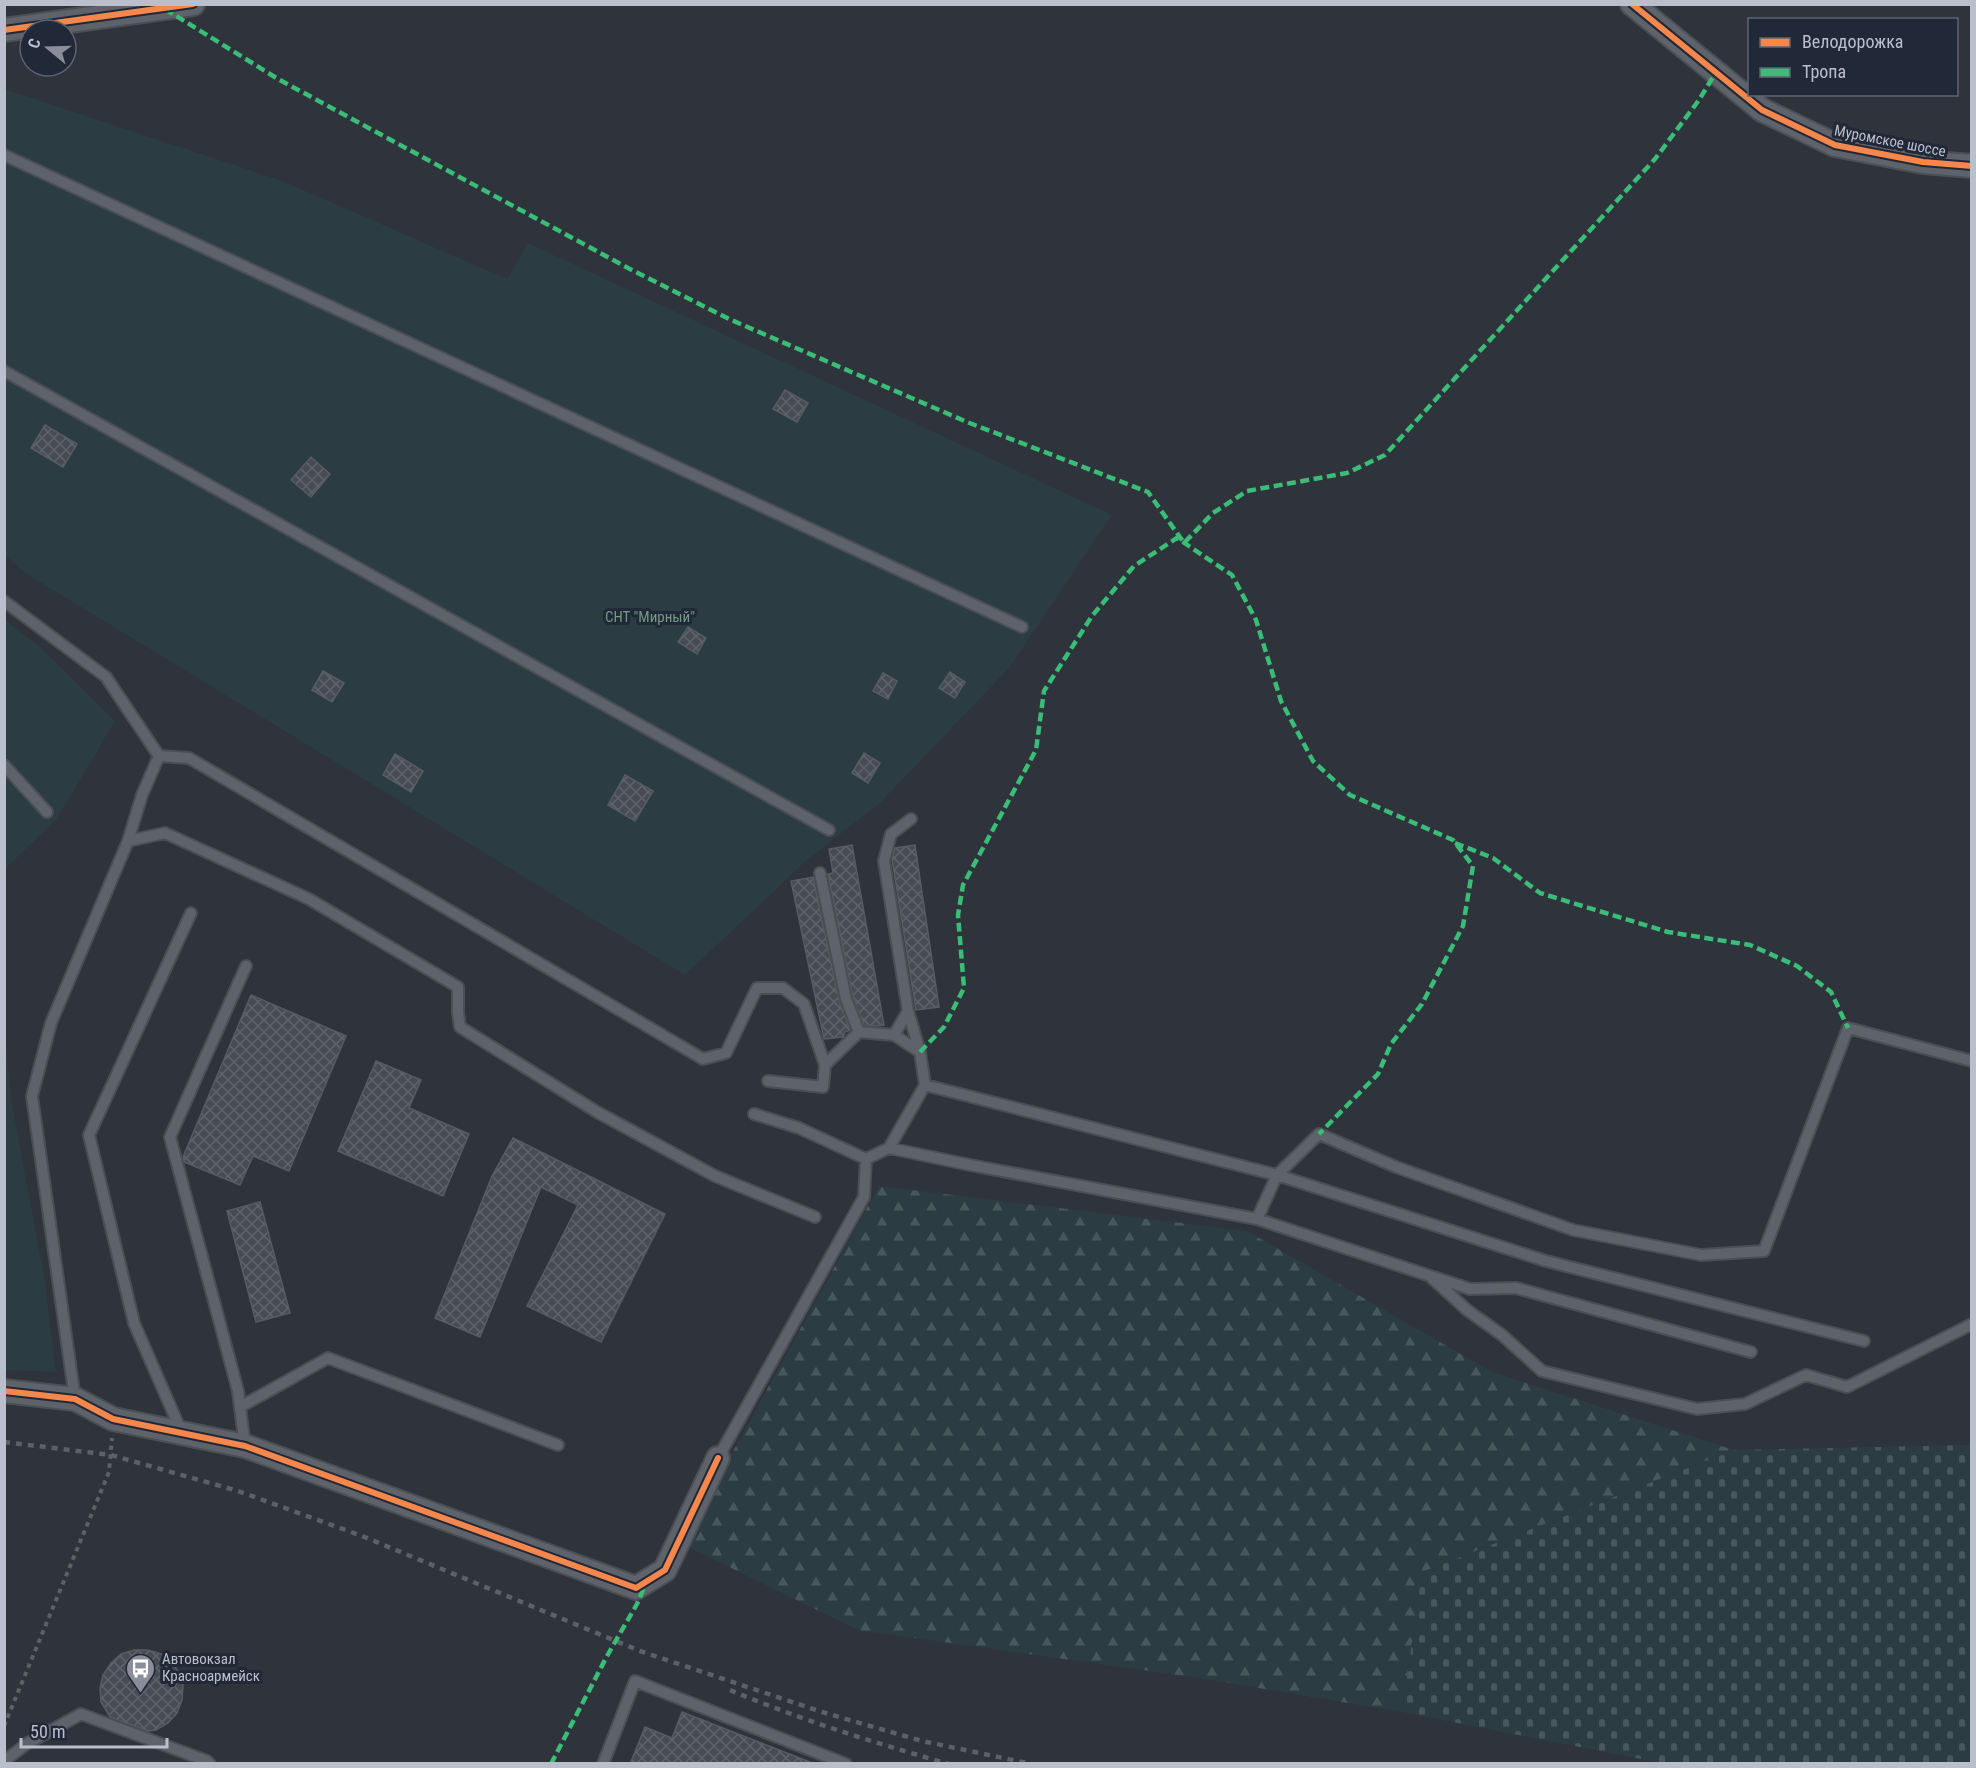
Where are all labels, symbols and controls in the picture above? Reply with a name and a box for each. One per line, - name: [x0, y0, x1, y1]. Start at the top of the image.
- north arrow: [18, 18, 78, 78]
- legend: [1748, 18, 1958, 96]
- text: Велодорожка: [1802, 31, 1903, 52]
- text: С: [24, 36, 45, 51]
- text: Тропа: [1802, 61, 1846, 82]
- street label: Муромское шоссе: [1833, 121, 1947, 161]
- park label: СНТ "Мирный": [605, 608, 695, 626]
- place label: Автовокзал Красноармейск: [162, 1650, 260, 1685]
- bus stop icon: Автовокзал Красноармейск: [125, 1652, 157, 1694]
- scale bar: [21, 1711, 166, 1749]
- text: 50 m: [30, 1721, 65, 1742]

